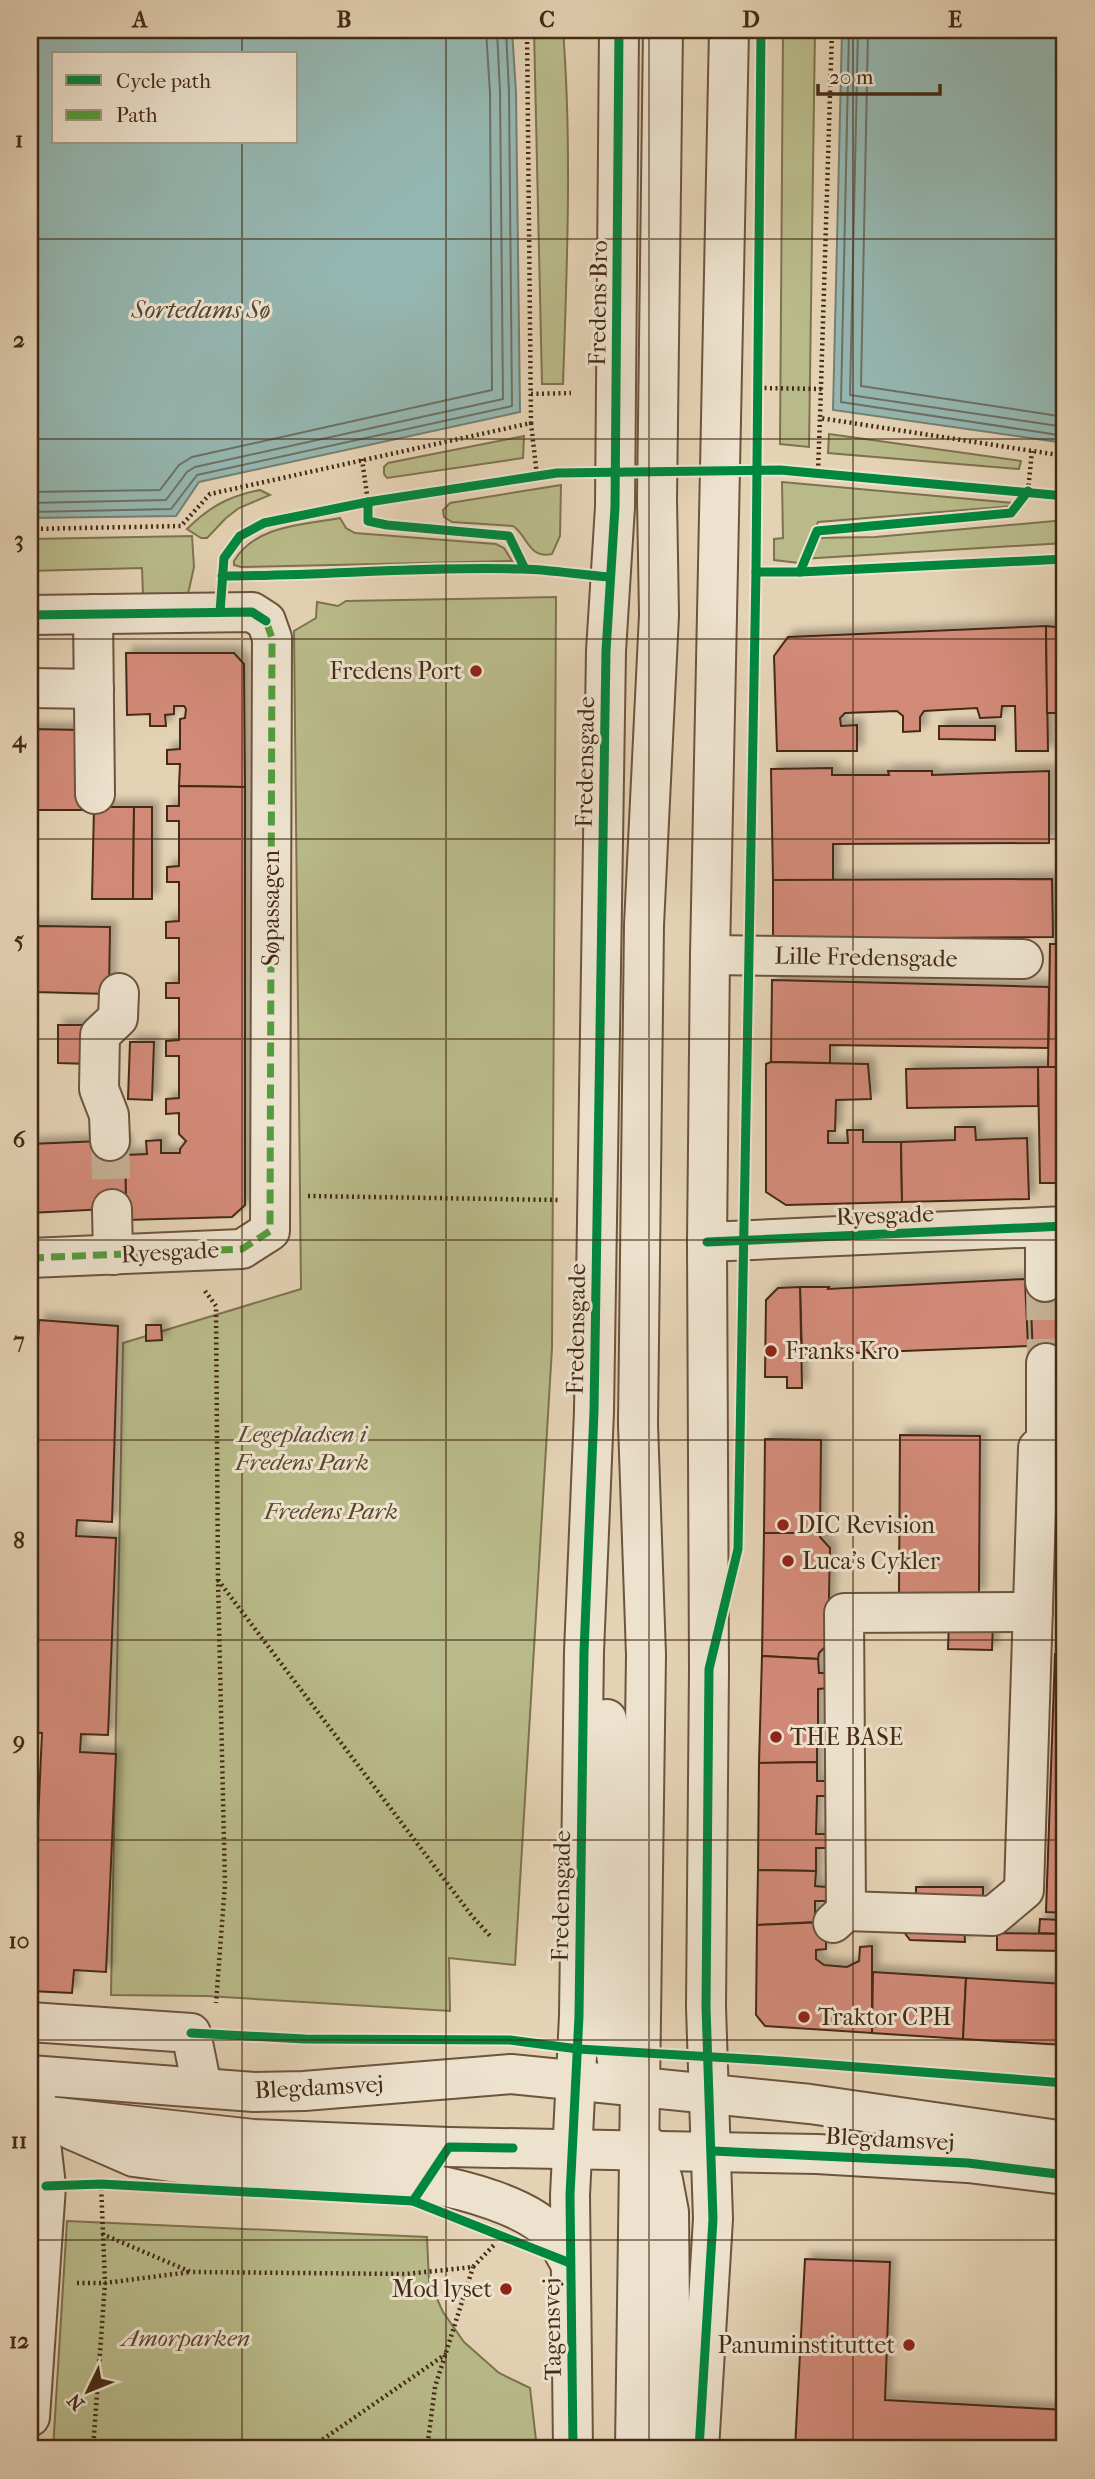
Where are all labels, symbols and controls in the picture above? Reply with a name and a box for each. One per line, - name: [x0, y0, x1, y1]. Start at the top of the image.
- text: A: [131, 6, 149, 33]
- text: B: [337, 6, 352, 33]
- text: C: [539, 6, 555, 33]
- text: D: [742, 6, 760, 33]
- text: E: [948, 6, 962, 33]
- legend: [52, 52, 298, 144]
- scale bar: [818, 52, 941, 96]
- text: 20 m: [829, 65, 874, 89]
- text: Cycle path: [116, 69, 211, 93]
- text: Path: [116, 103, 158, 127]
- text: 1: [15, 126, 23, 153]
- street label: Fredens Bro: [583, 240, 613, 366]
- water label: Sortedams Sø: [130, 294, 271, 325]
- text: 2: [13, 326, 25, 353]
- text: 3: [14, 526, 24, 553]
- place label: Fredens Port: [329, 657, 462, 685]
- marker: Fredens Port: [468, 663, 484, 679]
- street label: Fredensgade: [570, 696, 600, 828]
- text: 4: [11, 726, 27, 753]
- street label: Søpassagen: [257, 850, 285, 966]
- text: 5: [14, 926, 24, 953]
- street label: Lille Fredensgade: [774, 941, 958, 973]
- text: 6: [13, 1126, 26, 1153]
- street label: Ryesgade: [835, 1199, 935, 1231]
- street label: Ryesgade: [120, 1235, 220, 1269]
- street label: Fredensgade: [561, 1263, 591, 1395]
- text: 7: [12, 1327, 25, 1354]
- place label: Franks Kro: [785, 1337, 899, 1365]
- marker: Franks Kro: [763, 1343, 779, 1359]
- park label: Legepladsen i Fredens Park: [234, 1420, 369, 1476]
- park label: Fredens Park: [263, 1497, 398, 1525]
- place label: DIC Revision: [797, 1511, 935, 1539]
- marker: DIC Revision: [775, 1517, 791, 1533]
- text: 8: [13, 1527, 25, 1554]
- place label: Luca's Cykler: [802, 1547, 941, 1575]
- marker: Luca's Cykler: [780, 1553, 796, 1569]
- place label: THE BASE: [790, 1723, 903, 1751]
- text: 9: [12, 1727, 25, 1754]
- marker: THE BASE: [768, 1729, 784, 1745]
- street label: Fredensgade: [546, 1830, 576, 1962]
- text: 10: [9, 1927, 29, 1954]
- place label: Traktor CPH: [818, 2003, 952, 2031]
- marker: Traktor CPH: [796, 2009, 812, 2025]
- street label: Blegdamsvej: [254, 2070, 384, 2104]
- street label: Blegdamsvej: [825, 2122, 955, 2156]
- text: 11: [11, 2127, 27, 2154]
- place label: Mod lyset: [392, 2275, 492, 2303]
- street label: Tagensvej: [537, 2278, 567, 2380]
- marker: Mod lyset: [498, 2281, 514, 2297]
- park label: Amorparken: [119, 2324, 250, 2352]
- text: 12: [9, 2327, 29, 2354]
- place label: Panuminstituttet: [717, 2331, 895, 2359]
- marker: Panuminstituttet: [901, 2337, 917, 2353]
- north arrow: [52, 2356, 122, 2426]
- text: N: [63, 2389, 89, 2415]

